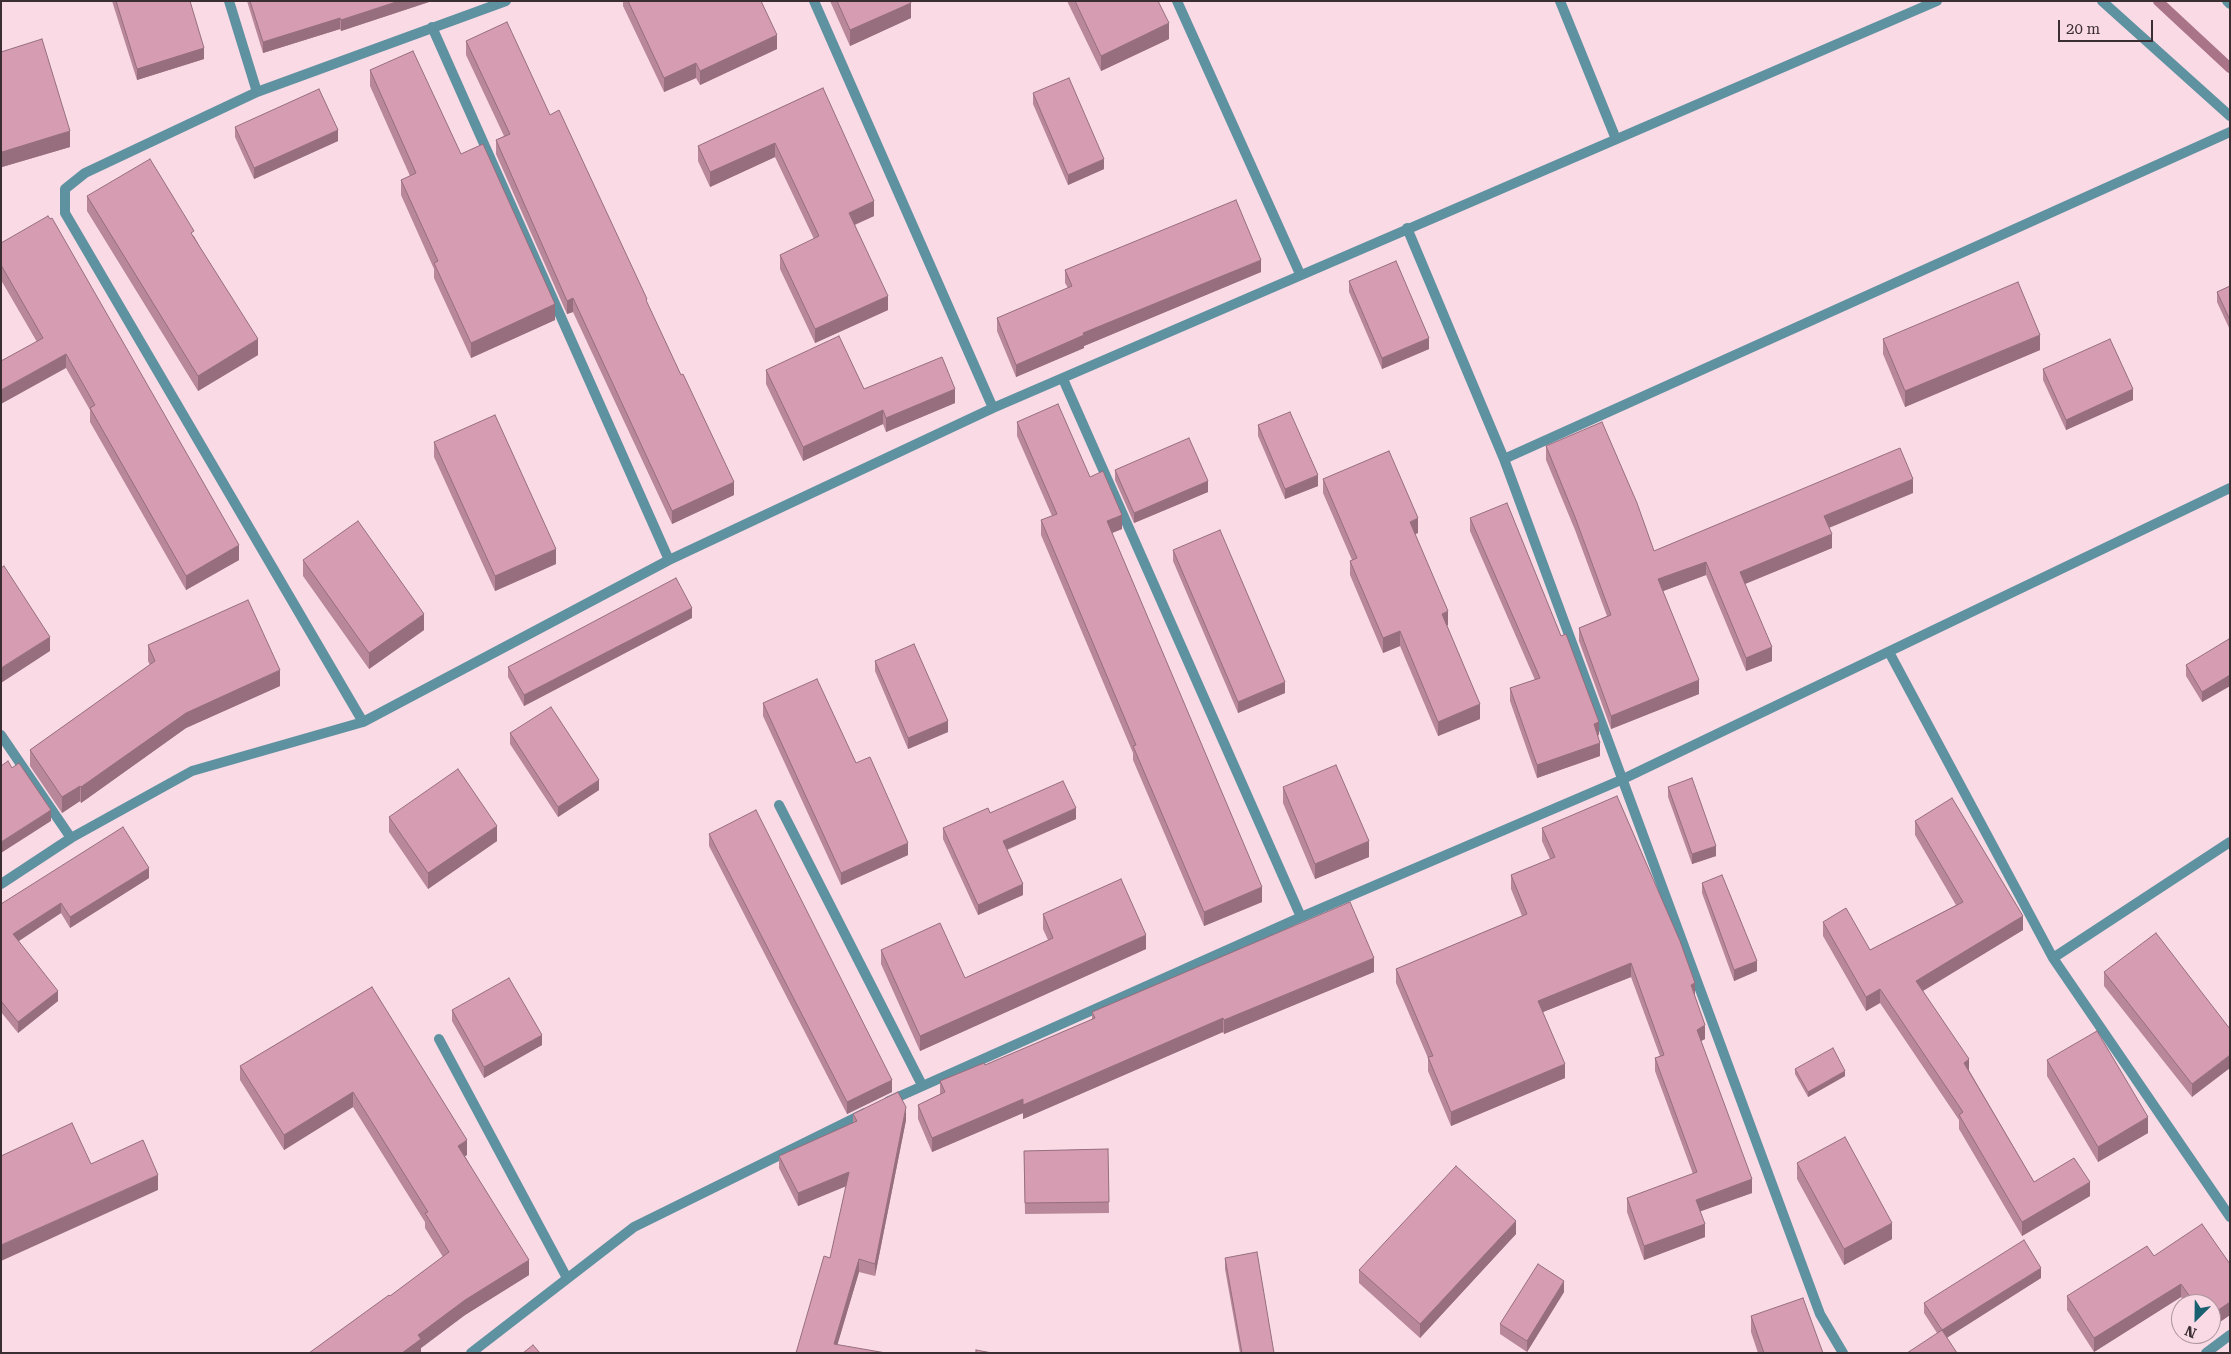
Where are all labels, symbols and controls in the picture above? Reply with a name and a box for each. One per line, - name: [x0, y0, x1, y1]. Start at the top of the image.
- scale bar: [2061, 10, 2156, 42]
- text: 20 m: [2066, 20, 2100, 38]
- north arrow: [2171, 1294, 2221, 1344]
- text: N: [2182, 1322, 2199, 1341]

